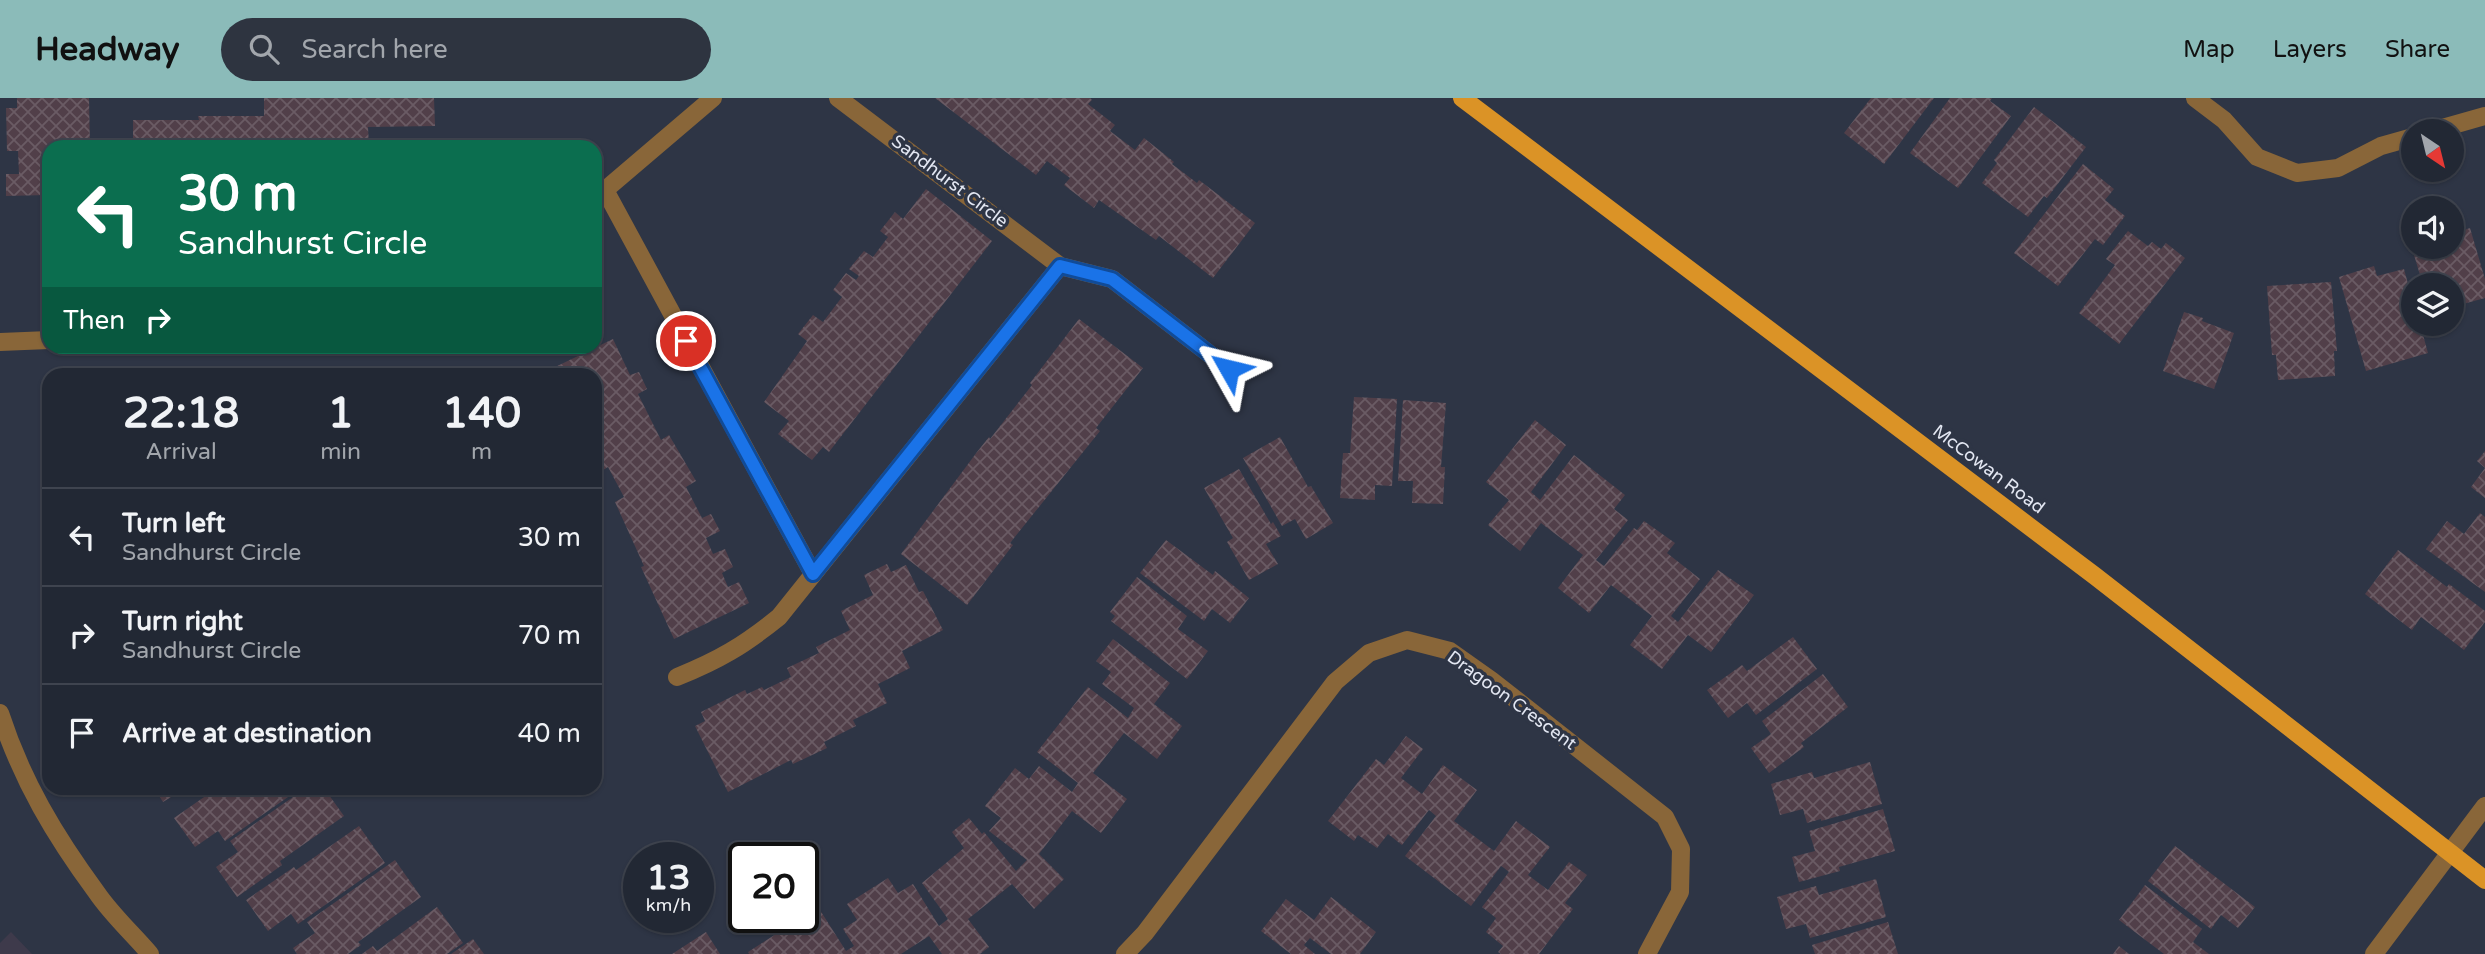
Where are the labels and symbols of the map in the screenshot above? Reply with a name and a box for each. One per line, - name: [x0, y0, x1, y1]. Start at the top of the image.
- north arrow: [2401, 119, 2464, 182]
- street label: Sandhurst Circle: [887, 130, 1013, 232]
- pin: [656, 311, 716, 371]
- position arrow: [1192, 332, 1266, 406]
- street label: McCowan Road: [1929, 420, 2049, 518]
- street label: Dragoon Crescent: [1443, 646, 1581, 754]
- speed limit sign: 20: [728, 842, 819, 933]

